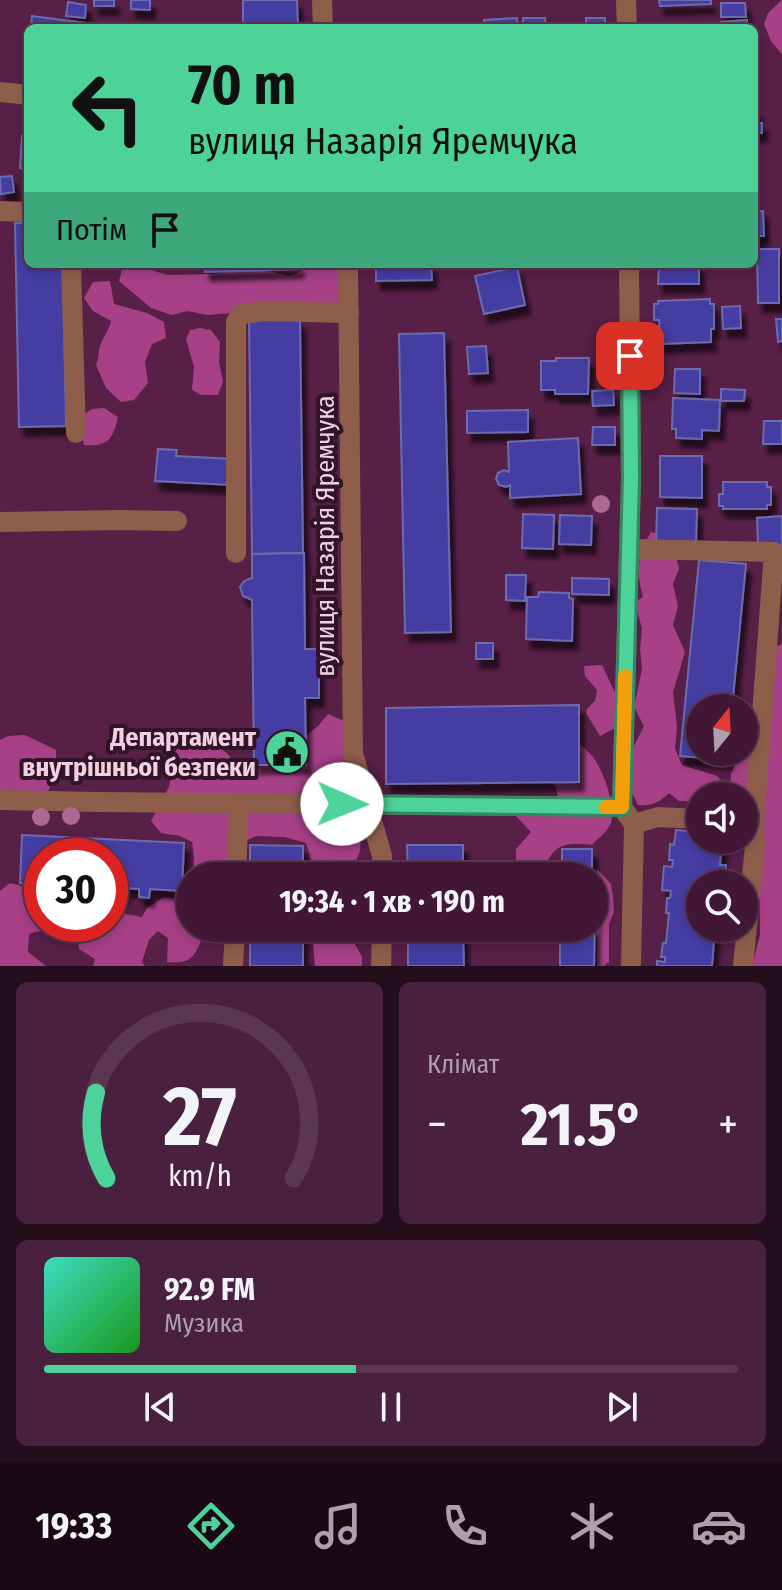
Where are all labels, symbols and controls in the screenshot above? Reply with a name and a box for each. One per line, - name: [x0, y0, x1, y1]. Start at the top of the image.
- text: 70 m: [188, 52, 296, 119]
- icon: left: [56, 56, 160, 160]
- text: вулиця Назарія Яремчука: [188, 120, 578, 164]
- icon: arrive: [143, 208, 187, 252]
- text: Потім: [56, 212, 127, 248]
- pin: [596, 322, 664, 390]
- icon: arrive: [608, 334, 652, 378]
- street label: вулиця Назарія Яремчука: [310, 395, 341, 677]
- north arrow: [686, 694, 758, 766]
- map controls: [686, 694, 758, 942]
- place label: Департамент внутрішньої безпеки: [22, 722, 257, 783]
- public building icon: Департамент внутрішньої безпеки: [263, 728, 311, 776]
- position arrow: [300, 762, 384, 846]
- button: sound: [686, 782, 758, 854]
- speed limit sign: 30: [24, 838, 128, 942]
- button: search: [686, 870, 758, 942]
- text: 19:34 · 1 хв · 190 m: [279, 884, 505, 920]
- text: Клімат: [427, 1049, 499, 1080]
- text: 27: [162, 1067, 236, 1167]
- text: 21.5°: [521, 1089, 644, 1161]
- text: −: [427, 1098, 447, 1151]
- text: +: [718, 1098, 738, 1151]
- text: km/h: [168, 1159, 231, 1194]
- text: 92.9 FM: [164, 1272, 255, 1308]
- text: Музика: [164, 1308, 244, 1339]
- icon: previous: [138, 1385, 182, 1429]
- icon: pause: [369, 1385, 413, 1429]
- icon: next: [600, 1385, 644, 1429]
- icon: directions: [183, 1498, 239, 1554]
- icon: music: [310, 1498, 366, 1554]
- icon: phone: [437, 1498, 493, 1554]
- icon: climate: [564, 1498, 620, 1554]
- icon: car: [691, 1498, 747, 1554]
- text: 19:33: [35, 1504, 112, 1548]

